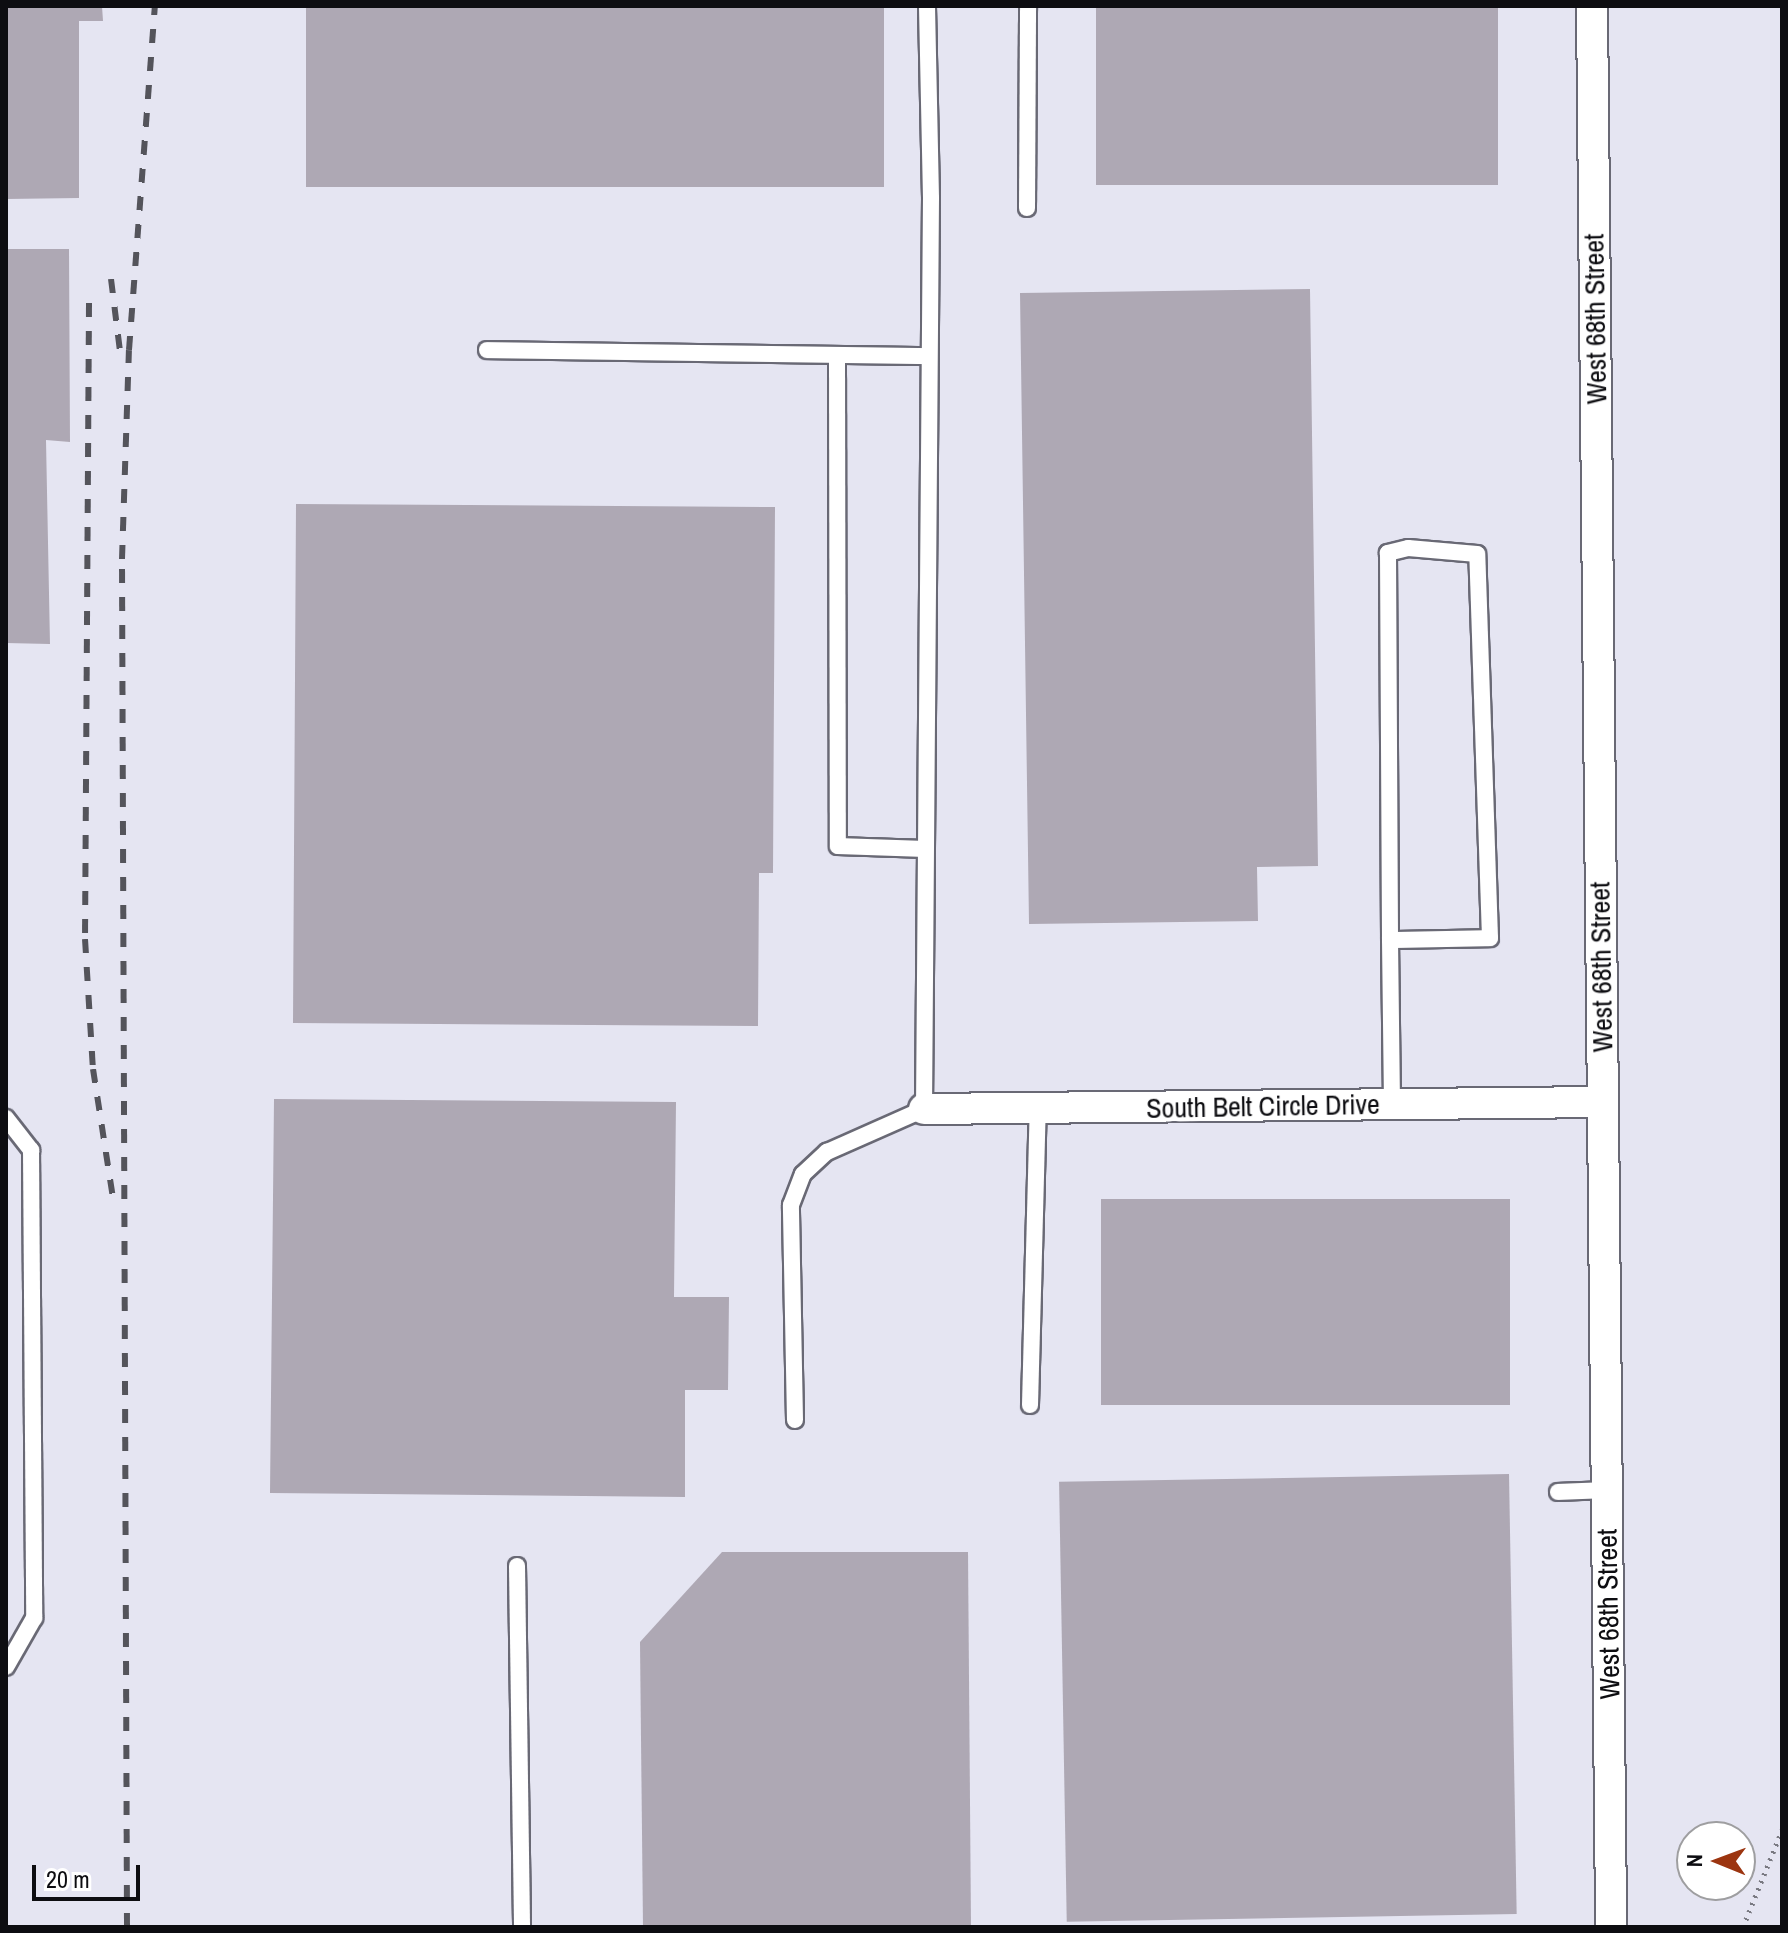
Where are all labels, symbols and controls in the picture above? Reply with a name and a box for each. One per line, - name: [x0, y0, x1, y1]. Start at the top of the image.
- street label: West 68th Street: [1577, 233, 1613, 405]
- street label: West 68th Street: [1583, 881, 1619, 1053]
- street label: South Belt Circle Drive: [1146, 1087, 1380, 1125]
- street label: West 68th Street: [1590, 1528, 1626, 1700]
- north arrow: [1676, 1821, 1756, 1901]
- scale bar: [36, 1849, 144, 1899]
- text: N: [1679, 1854, 1709, 1867]
- text: 20 m: [46, 1863, 90, 1895]

